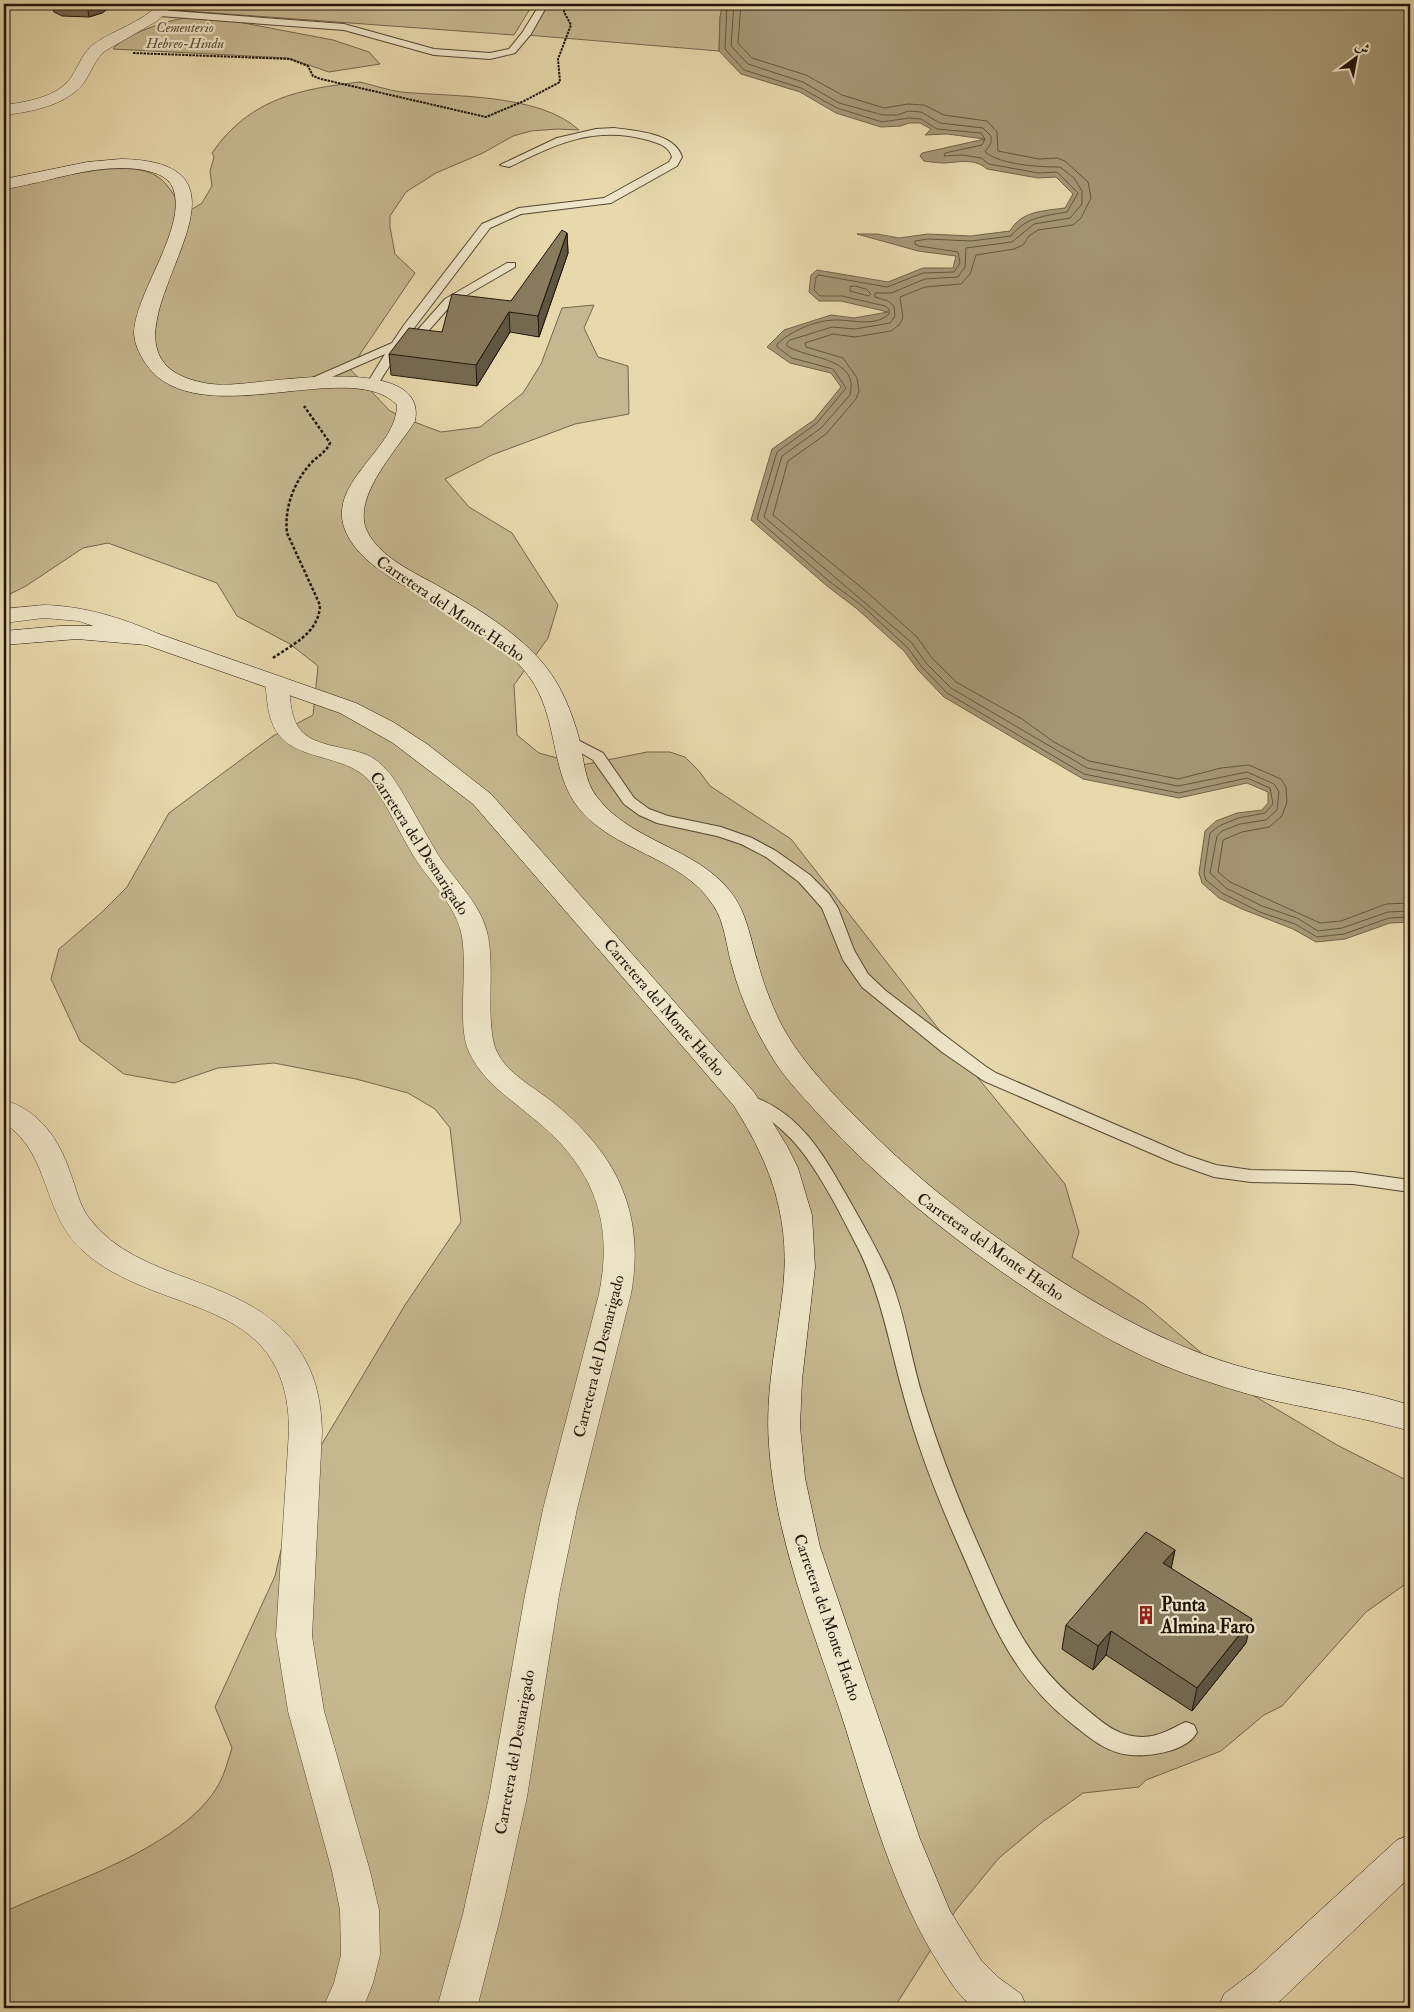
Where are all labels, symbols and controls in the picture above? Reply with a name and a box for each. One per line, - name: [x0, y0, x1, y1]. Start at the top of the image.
- park label: Cementerio Hebreo-Hindu: [145, 19, 224, 52]
- north arrow: [1332, 32, 1382, 82]
- text: ش: [1352, 37, 1373, 58]
- street label: Carretera del Monte Hacho: [372, 552, 529, 666]
- street label: Carretera del Desnarigado: [365, 768, 473, 919]
- street label: Carretera del Monte Hacho: [599, 935, 729, 1081]
- street label: Carretera del Monte Hacho: [913, 1188, 1068, 1305]
- street label: Carretera del Desnarigado: [569, 1273, 629, 1440]
- street label: Carretera del Monte Hacho: [789, 1531, 865, 1704]
- place label: Punta Almina Faro: [1160, 1593, 1255, 1639]
- building icon: Punta Almina Faro: [1135, 1604, 1157, 1626]
- street label: Carretera del Desnarigado: [491, 1668, 539, 1836]

